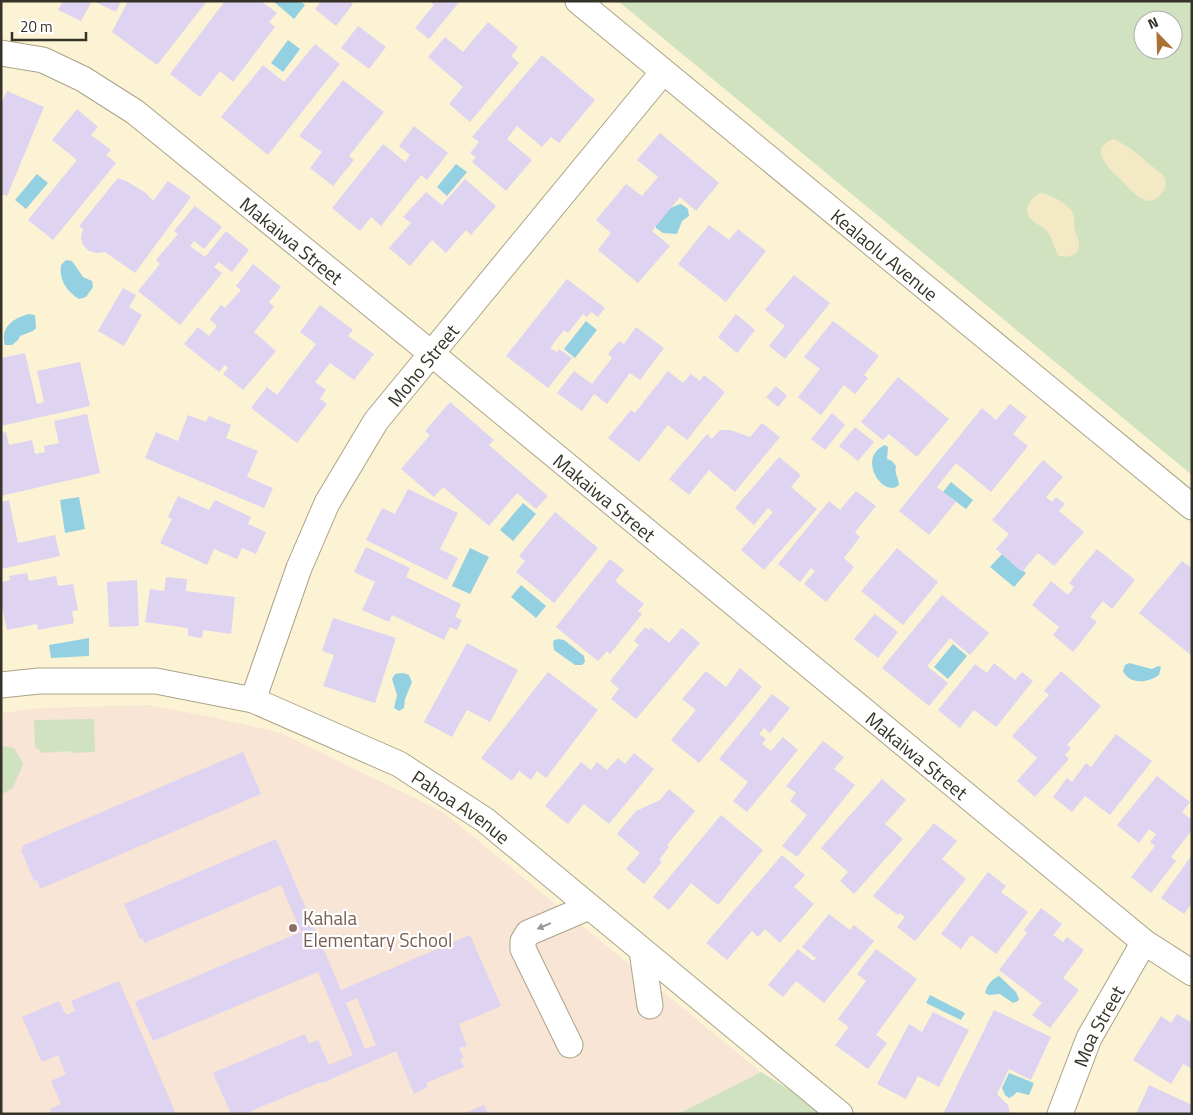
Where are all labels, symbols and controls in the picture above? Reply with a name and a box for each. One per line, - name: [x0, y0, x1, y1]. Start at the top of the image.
- scale bar: [12, 10, 86, 42]
- north arrow: [1133, 10, 1183, 60]
- text: N: [1144, 11, 1161, 34]
- text: 20 m: [20, 15, 53, 38]
- street label: Makaiwa Street: [234, 189, 350, 291]
- street label: Kealaolu Avenue: [825, 201, 945, 307]
- street label: Moho Street: [380, 317, 465, 412]
- street label: Makaiwa Street: [547, 446, 663, 548]
- street label: Makaiwa Street: [860, 704, 975, 806]
- street label: Pahoa Avenue: [407, 762, 517, 850]
- place label: Kahala Elementary School: [303, 903, 452, 954]
- marker: Kahala Elementary School: [287, 922, 299, 934]
- one-way arrow: [536, 922, 551, 930]
- street label: Moa Street: [1065, 979, 1131, 1071]

